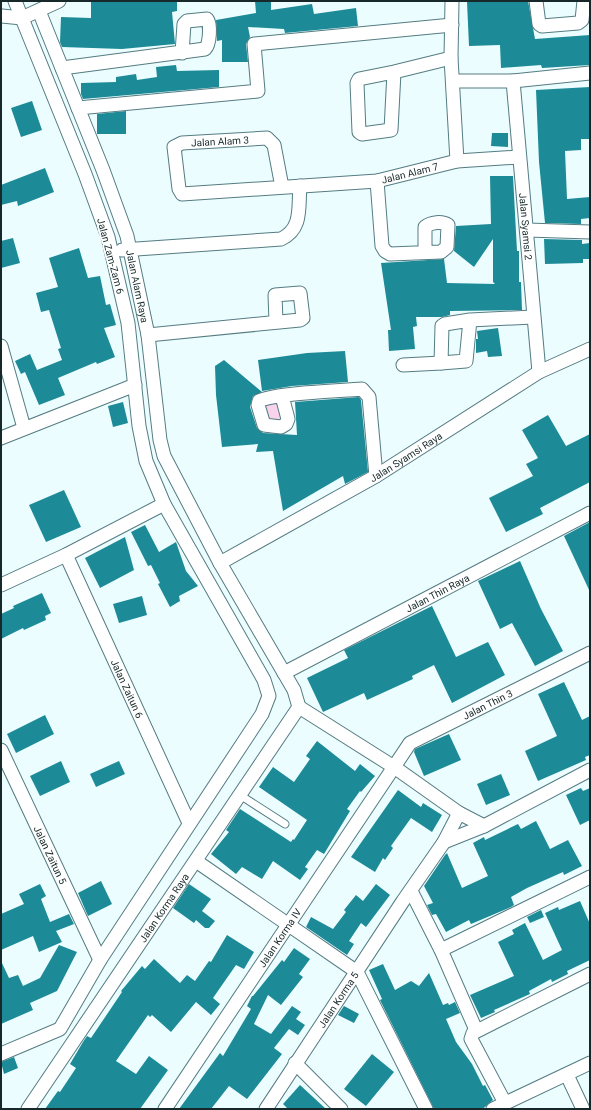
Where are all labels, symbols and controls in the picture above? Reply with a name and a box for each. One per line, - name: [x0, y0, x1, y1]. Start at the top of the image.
- street label: Jalan Alam 3: [191, 134, 249, 149]
- street label: Jalan Alam 7: [380, 161, 440, 186]
- street label: Jalan Syamsi 2: [517, 192, 534, 261]
- street label: Jalan Zam-Zam 6: [95, 217, 126, 296]
- street label: Jalan Alam Raya: [124, 249, 150, 324]
- street label: Jalan Syamsi Raya: [368, 430, 444, 484]
- street label: Jalan Thin Raya: [404, 572, 471, 614]
- street label: Jalan Zaitun 6: [109, 658, 145, 720]
- street label: Jalan Thin 3: [461, 688, 514, 722]
- street label: Jalan Zaitun 5: [32, 824, 69, 886]
- street label: Jalan Korma Raya: [137, 871, 191, 944]
- street label: Jalan Korma IV: [257, 906, 304, 969]
- street label: Jalan Korma 5: [316, 970, 361, 1030]

